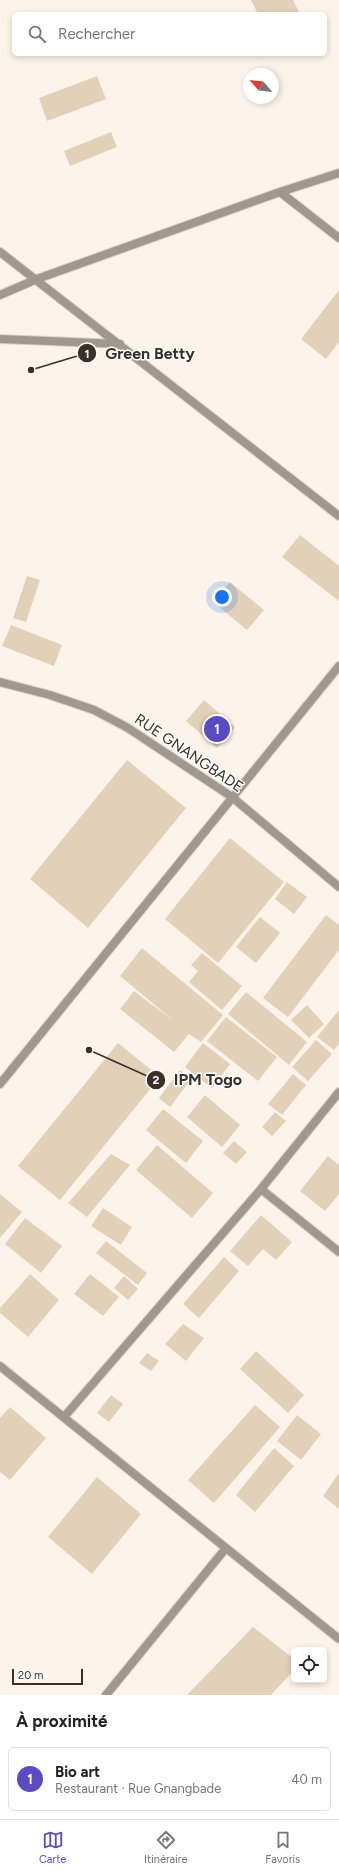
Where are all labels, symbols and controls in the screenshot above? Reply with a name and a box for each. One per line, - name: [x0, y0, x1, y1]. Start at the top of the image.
- search box: [12, 12, 327, 56]
- icon: search: [26, 23, 48, 45]
- text: Rechercher: [58, 25, 135, 43]
- north arrow: [243, 68, 279, 104]
- callout: Green Betty: [77, 339, 203, 367]
- text: Green Betty: [105, 344, 195, 363]
- text: 1: [84, 347, 90, 361]
- your location: [212, 587, 232, 607]
- street label: RUE GNANGBADE: [131, 710, 247, 796]
- pin: 1: [204, 714, 230, 744]
- callout: IPM Togo: [146, 1066, 250, 1094]
- text: IPM Togo: [174, 1070, 242, 1089]
- text: 2: [153, 1073, 160, 1087]
- map controls: [291, 1647, 327, 1683]
- button: locate: [291, 1647, 327, 1683]
- scale bar: [12, 1667, 83, 1686]
- text: 20 m: [18, 1669, 43, 1682]
- text: À proximité: [16, 1711, 107, 1731]
- text: Bio art: [55, 1763, 100, 1781]
- text: 1: [27, 1772, 33, 1787]
- text: 40 m: [291, 1772, 322, 1787]
- text: Restaurant · Rue Gnangbade: [55, 1781, 221, 1796]
- tab: Carte: [39, 1829, 66, 1866]
- tab: Itinéraire: [144, 1829, 188, 1866]
- tab: Favoris: [265, 1829, 300, 1866]

